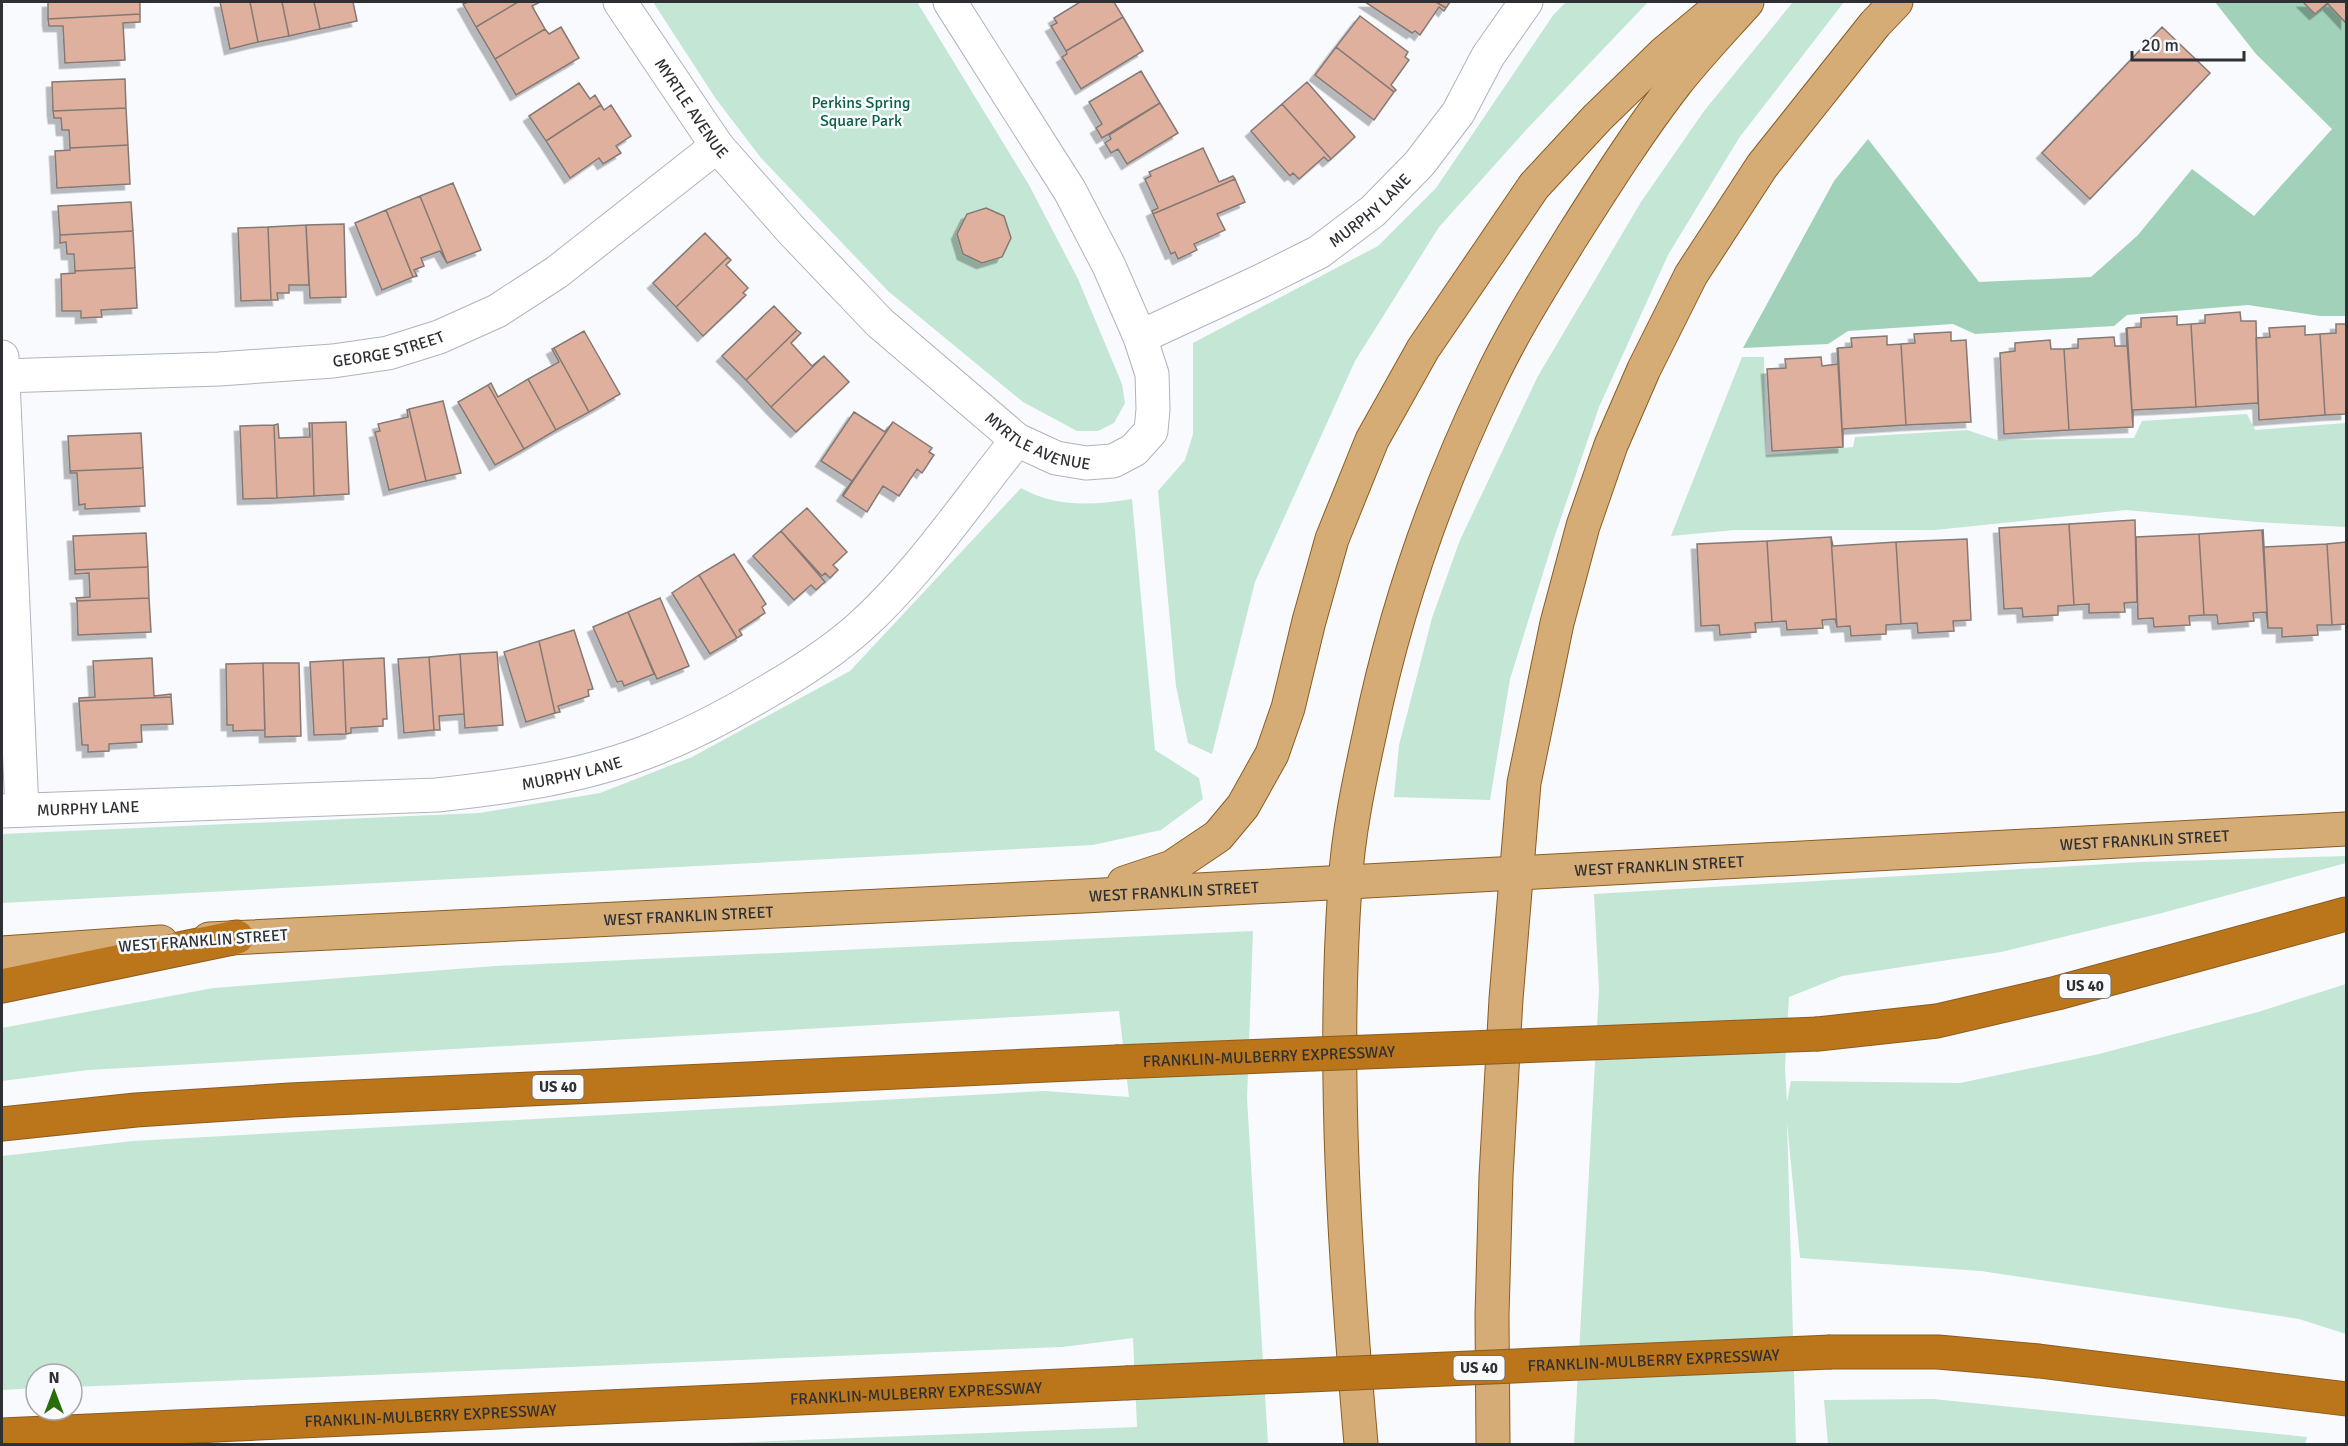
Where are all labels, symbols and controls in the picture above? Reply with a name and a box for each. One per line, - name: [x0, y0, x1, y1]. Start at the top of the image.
- scale bar: [2132, 24, 2244, 62]
- text: 20 m: [2141, 34, 2179, 56]
- street label: MYRTLE AVENUE: [650, 55, 732, 163]
- park label: Perkins Spring Square Park: [811, 93, 911, 131]
- street label: MURPHY LANE: [1325, 169, 1415, 252]
- street label: GEORGE STREET: [331, 327, 448, 372]
- street label: MYRTLE AVENUE: [980, 408, 1092, 475]
- street label: MURPHY LANE: [520, 752, 625, 795]
- street label: MURPHY LANE: [36, 797, 140, 821]
- street label: WEST FRANKLIN STREET: [2059, 826, 2230, 855]
- street label: WEST FRANKLIN STREET: [1574, 852, 1745, 881]
- street label: WEST FRANKLIN STREET: [1088, 878, 1259, 907]
- street label: WEST FRANKLIN STREET: [603, 902, 774, 931]
- street label: WEST FRANKLIN STREET: [118, 925, 289, 957]
- road number: US 40: [2060, 974, 2110, 998]
- street label: FRANKLIN-MULBERRY EXPRESSWAY: [1142, 1042, 1395, 1072]
- road number: US 40: [532, 1075, 584, 1099]
- street label: FRANKLIN-MULBERRY EXPRESSWAY: [1527, 1345, 1780, 1376]
- road number: US 40: [1454, 1356, 1504, 1380]
- north arrow: [24, 1362, 84, 1422]
- text: N: [48, 1368, 60, 1388]
- street label: FRANKLIN-MULBERRY EXPRESSWAY: [790, 1378, 1043, 1410]
- street label: FRANKLIN-MULBERRY EXPRESSWAY: [304, 1400, 557, 1432]

